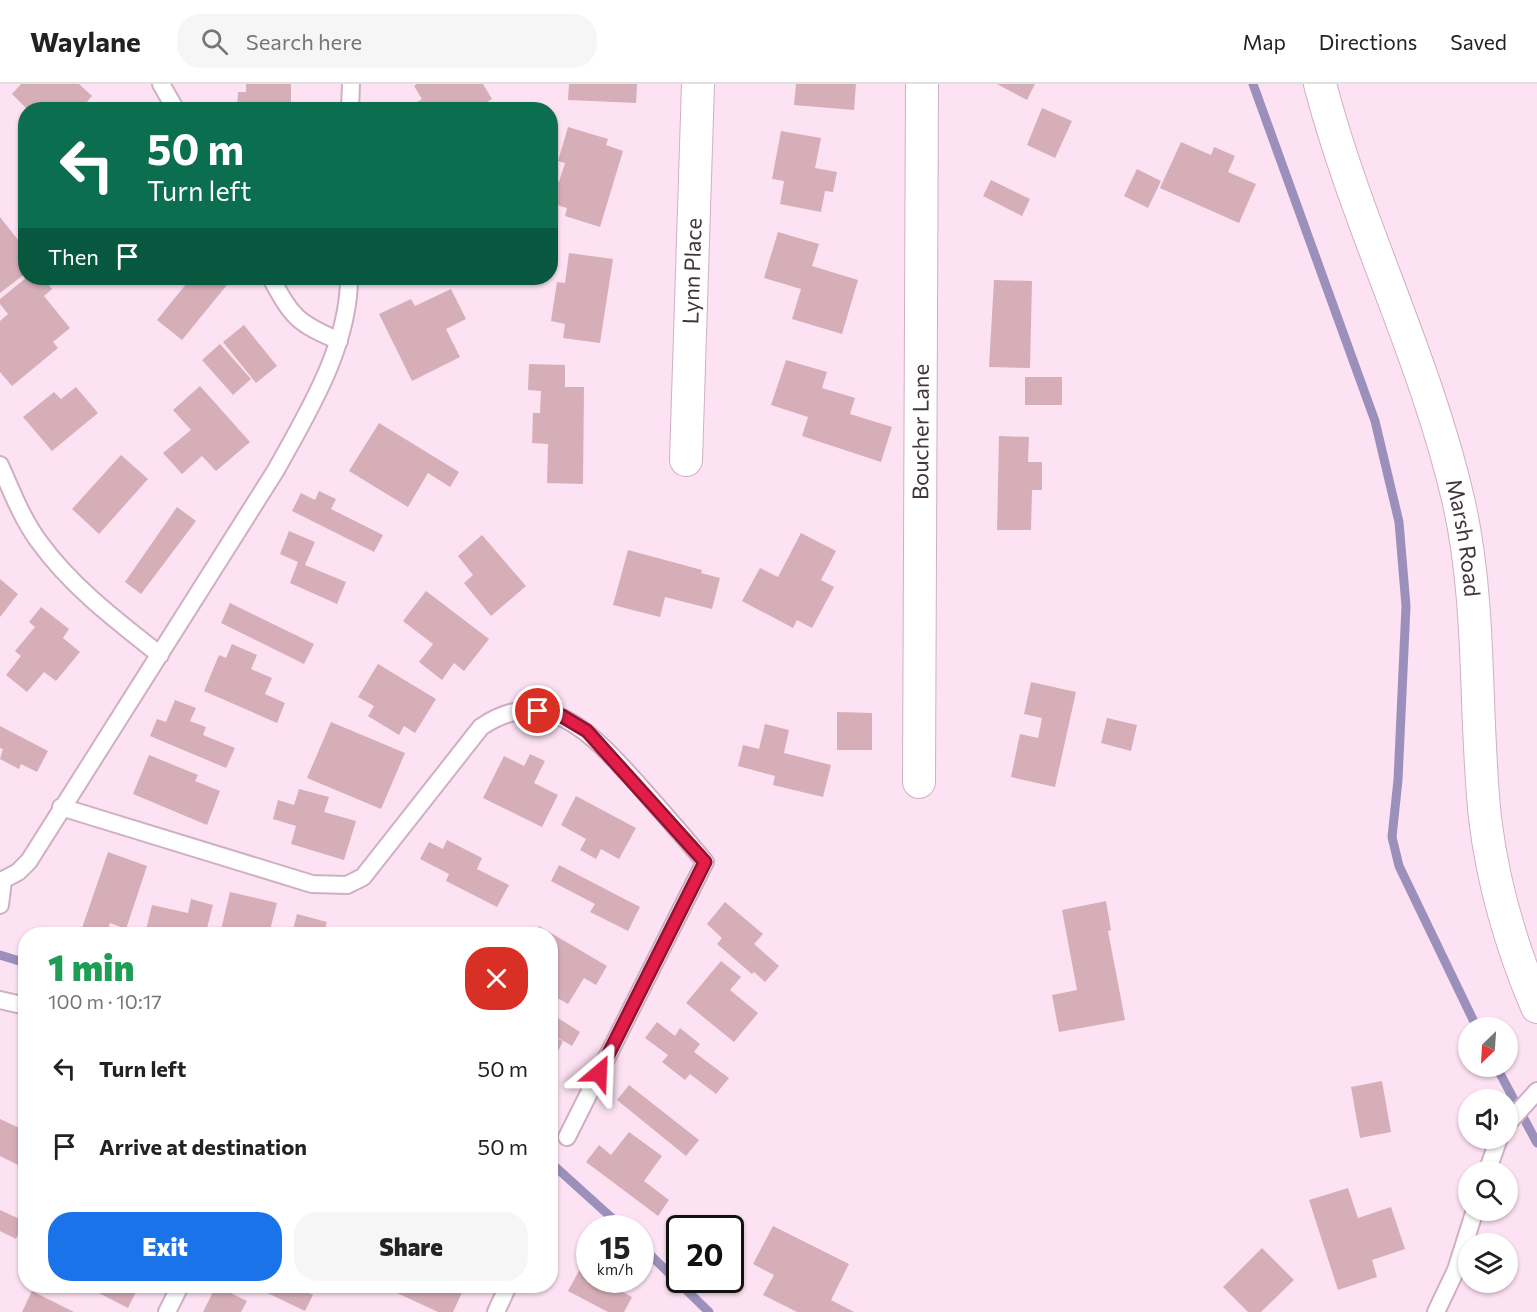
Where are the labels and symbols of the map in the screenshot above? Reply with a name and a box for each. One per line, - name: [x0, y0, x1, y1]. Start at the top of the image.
- street label: Lynn Place: [676, 218, 707, 325]
- street label: Boucher Lane: [906, 364, 934, 500]
- street label: Marsh Road: [1441, 476, 1487, 598]
- pin: [512, 685, 563, 736]
- north arrow: [1458, 1017, 1518, 1077]
- position arrow: [567, 1041, 631, 1105]
- speed limit sign: 20: [666, 1215, 744, 1293]

